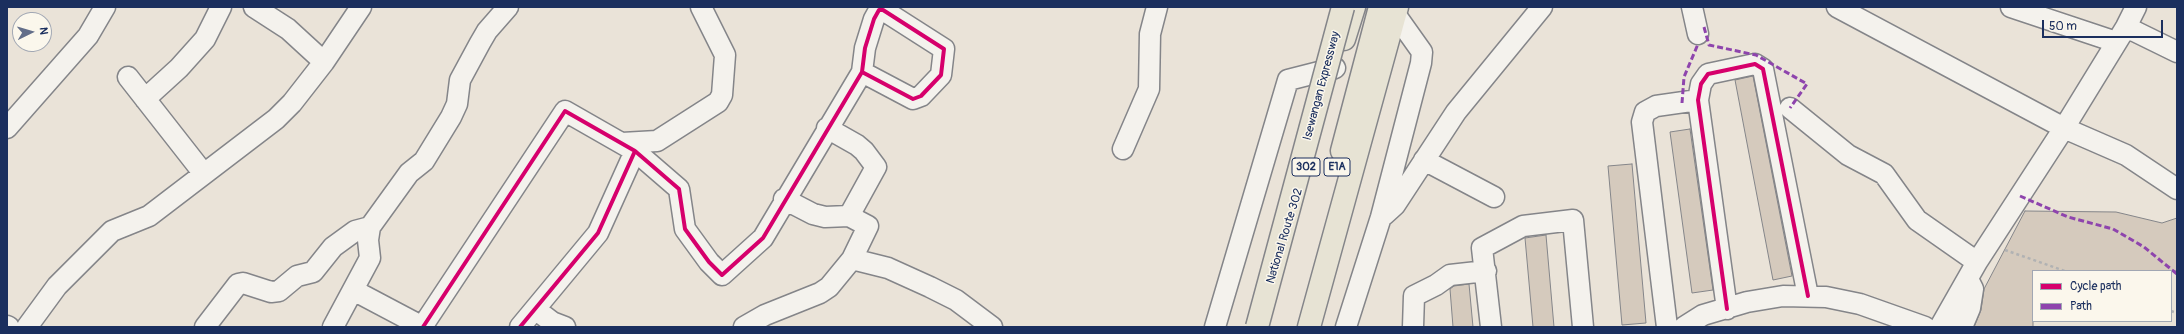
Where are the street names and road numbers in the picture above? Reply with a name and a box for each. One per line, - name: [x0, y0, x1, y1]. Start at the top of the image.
- street label: Isewangan Expressway: [1301, 30, 1343, 142]
- road number: 302: [1292, 158, 1320, 176]
- road number: E1A: [1324, 158, 1350, 176]
- street label: National Route 302: [1264, 187, 1306, 285]

